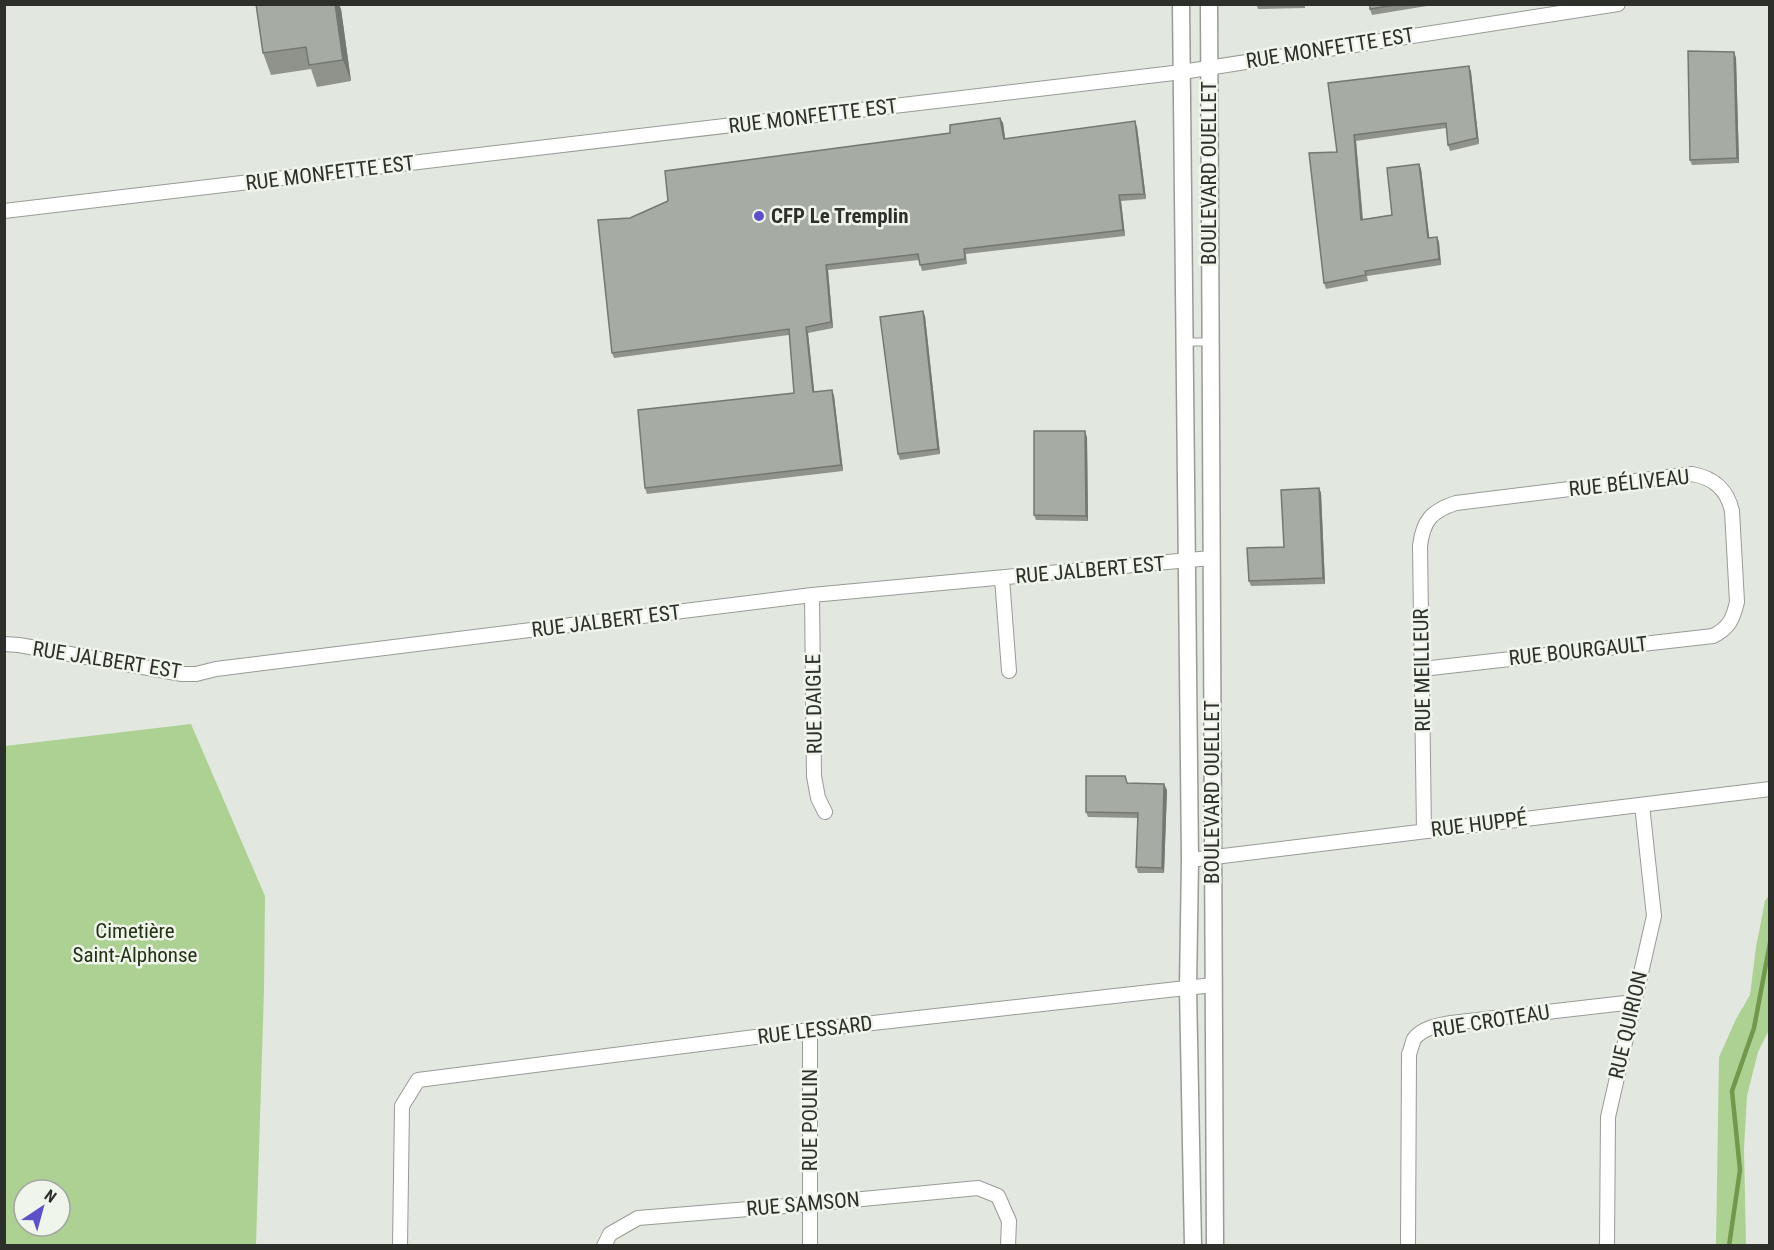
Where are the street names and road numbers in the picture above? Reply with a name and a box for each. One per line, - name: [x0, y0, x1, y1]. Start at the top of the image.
- street label: RUE MONFETTE EST: [1244, 23, 1416, 73]
- street label: BOULEVARD OUELLET: [1197, 81, 1221, 265]
- street label: RUE MONFETTE EST: [727, 94, 899, 138]
- street label: RUE MONFETTE EST: [244, 151, 416, 195]
- street label: RUE BÉLIVEAU: [1567, 465, 1691, 501]
- street label: RUE JALBERT EST: [1014, 552, 1166, 588]
- street label: RUE JALBERT EST: [530, 600, 682, 642]
- street label: RUE MEILLEUR: [1409, 608, 1435, 732]
- street label: RUE BOURGAULT: [1507, 632, 1649, 670]
- street label: RUE JALBERT EST: [31, 636, 183, 684]
- street label: RUE DAIGLE: [801, 654, 827, 754]
- street label: BOULEVARD OUELLET: [1200, 700, 1224, 884]
- street label: RUE HUPPÉ: [1430, 806, 1528, 842]
- street label: RUE QUIRION: [1604, 969, 1652, 1081]
- street label: RUE CROTEAU: [1431, 1000, 1551, 1042]
- street label: RUE LESSARD: [756, 1011, 874, 1049]
- street label: RUE POULIN: [798, 1069, 822, 1171]
- street label: RUE SAMSON: [745, 1187, 861, 1221]

